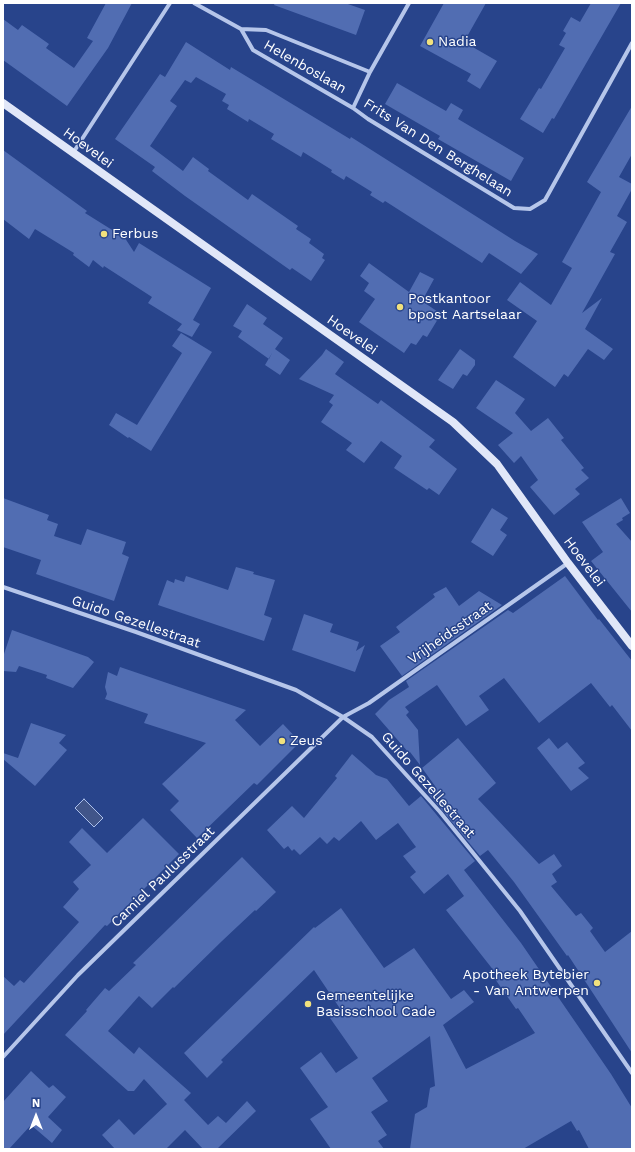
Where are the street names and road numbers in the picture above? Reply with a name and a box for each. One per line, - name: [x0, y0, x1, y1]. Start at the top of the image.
- street label: Helenboslaan: [261, 37, 349, 97]
- street label: Frits Van Den Berghelaan: [361, 95, 515, 201]
- street label: Hoevelei: [60, 124, 116, 172]
- street label: Hoevelei: [323, 312, 381, 358]
- street label: Hoevelei: [560, 534, 608, 590]
- street label: Guido Gezellestraat: [69, 592, 203, 652]
- street label: Vrijheidsstraat: [405, 598, 495, 668]
- street label: Guido Gezellestraat: [377, 729, 479, 841]
- street label: Camiel Paulusstraat: [108, 823, 218, 931]

